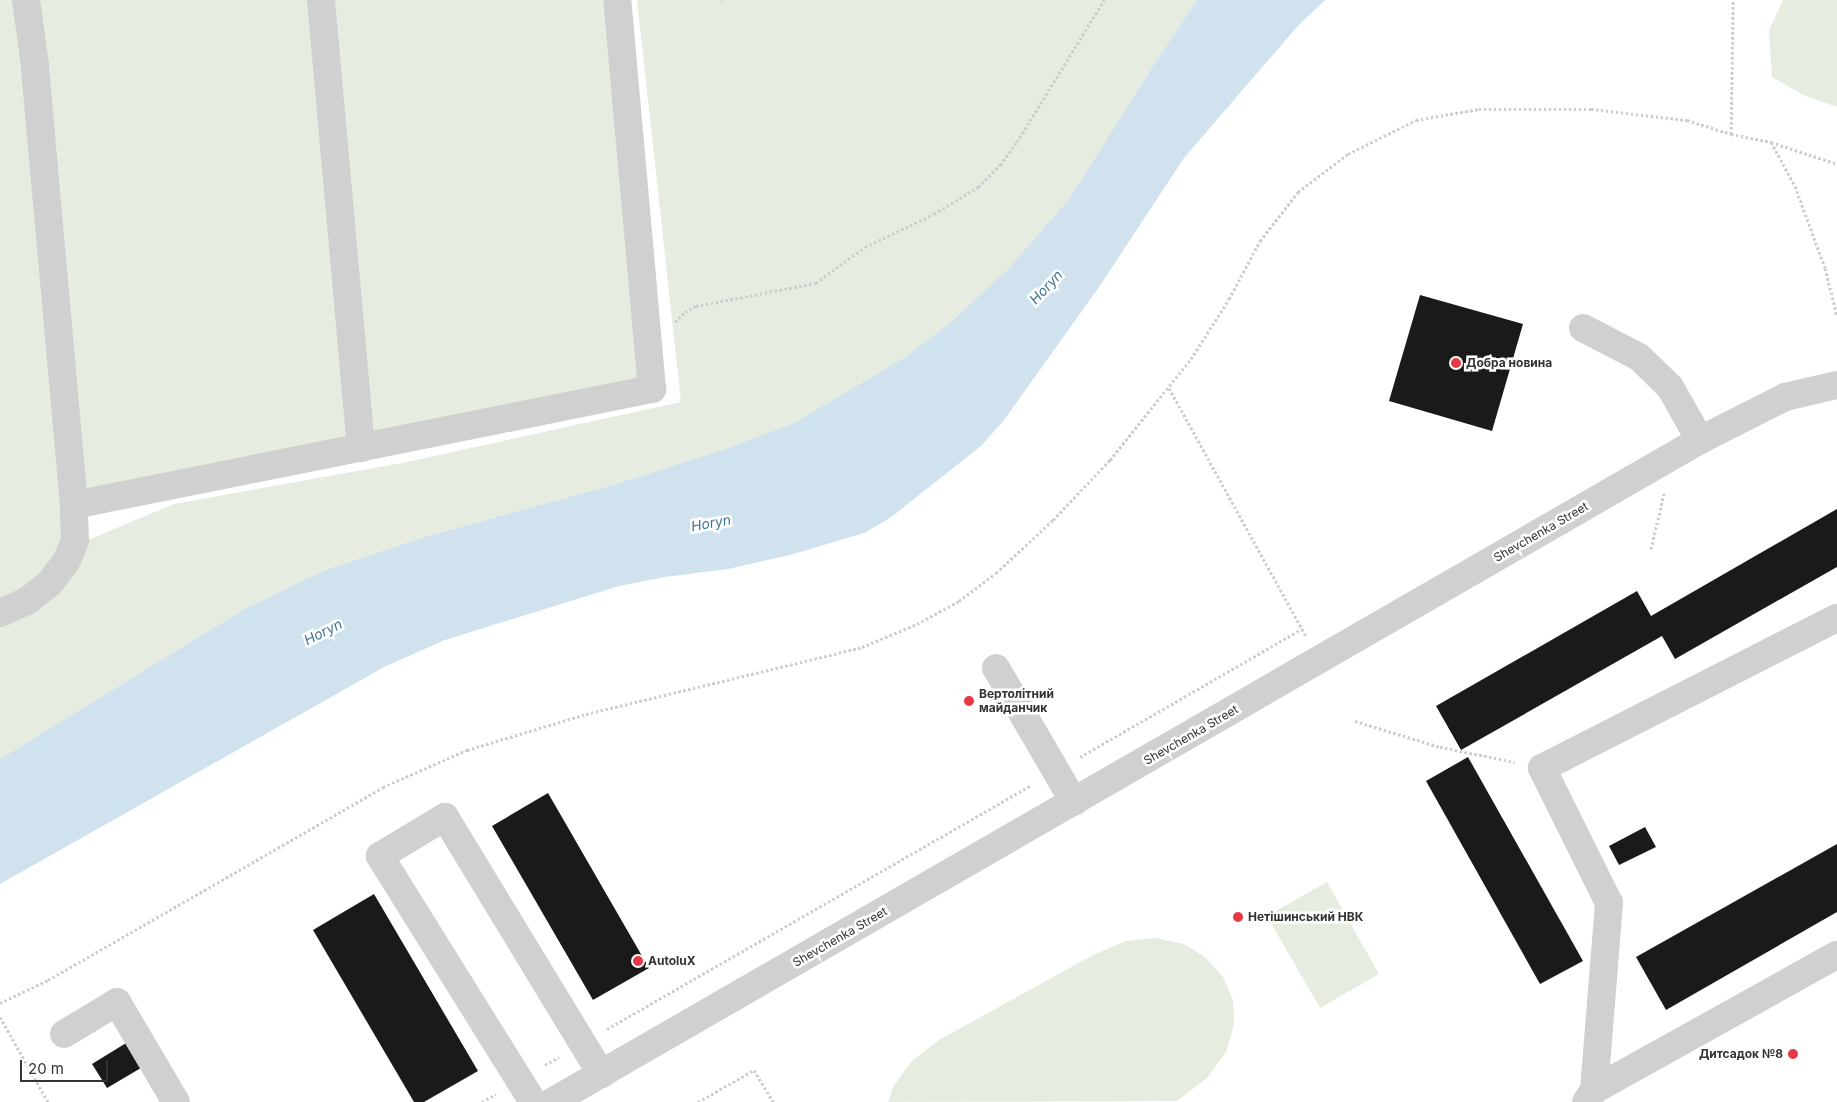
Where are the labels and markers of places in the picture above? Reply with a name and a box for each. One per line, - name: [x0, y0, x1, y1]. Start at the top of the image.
- place label: Добра новина: [1466, 356, 1552, 370]
- marker: Добра новина: [1450, 357, 1462, 369]
- place label: Вертолітний майданчик: [979, 687, 1054, 715]
- marker: Вертолітний майданчик: [963, 695, 975, 707]
- place label: Нетішинський НВК: [1248, 910, 1363, 924]
- marker: Нетішинський НВК: [1232, 911, 1244, 923]
- place label: AutoluX: [648, 954, 696, 968]
- marker: AutoluX: [632, 955, 644, 967]
- place label: Дитсадок №8: [1699, 1047, 1783, 1061]
- marker: Дитсадок №8: [1787, 1048, 1799, 1060]

